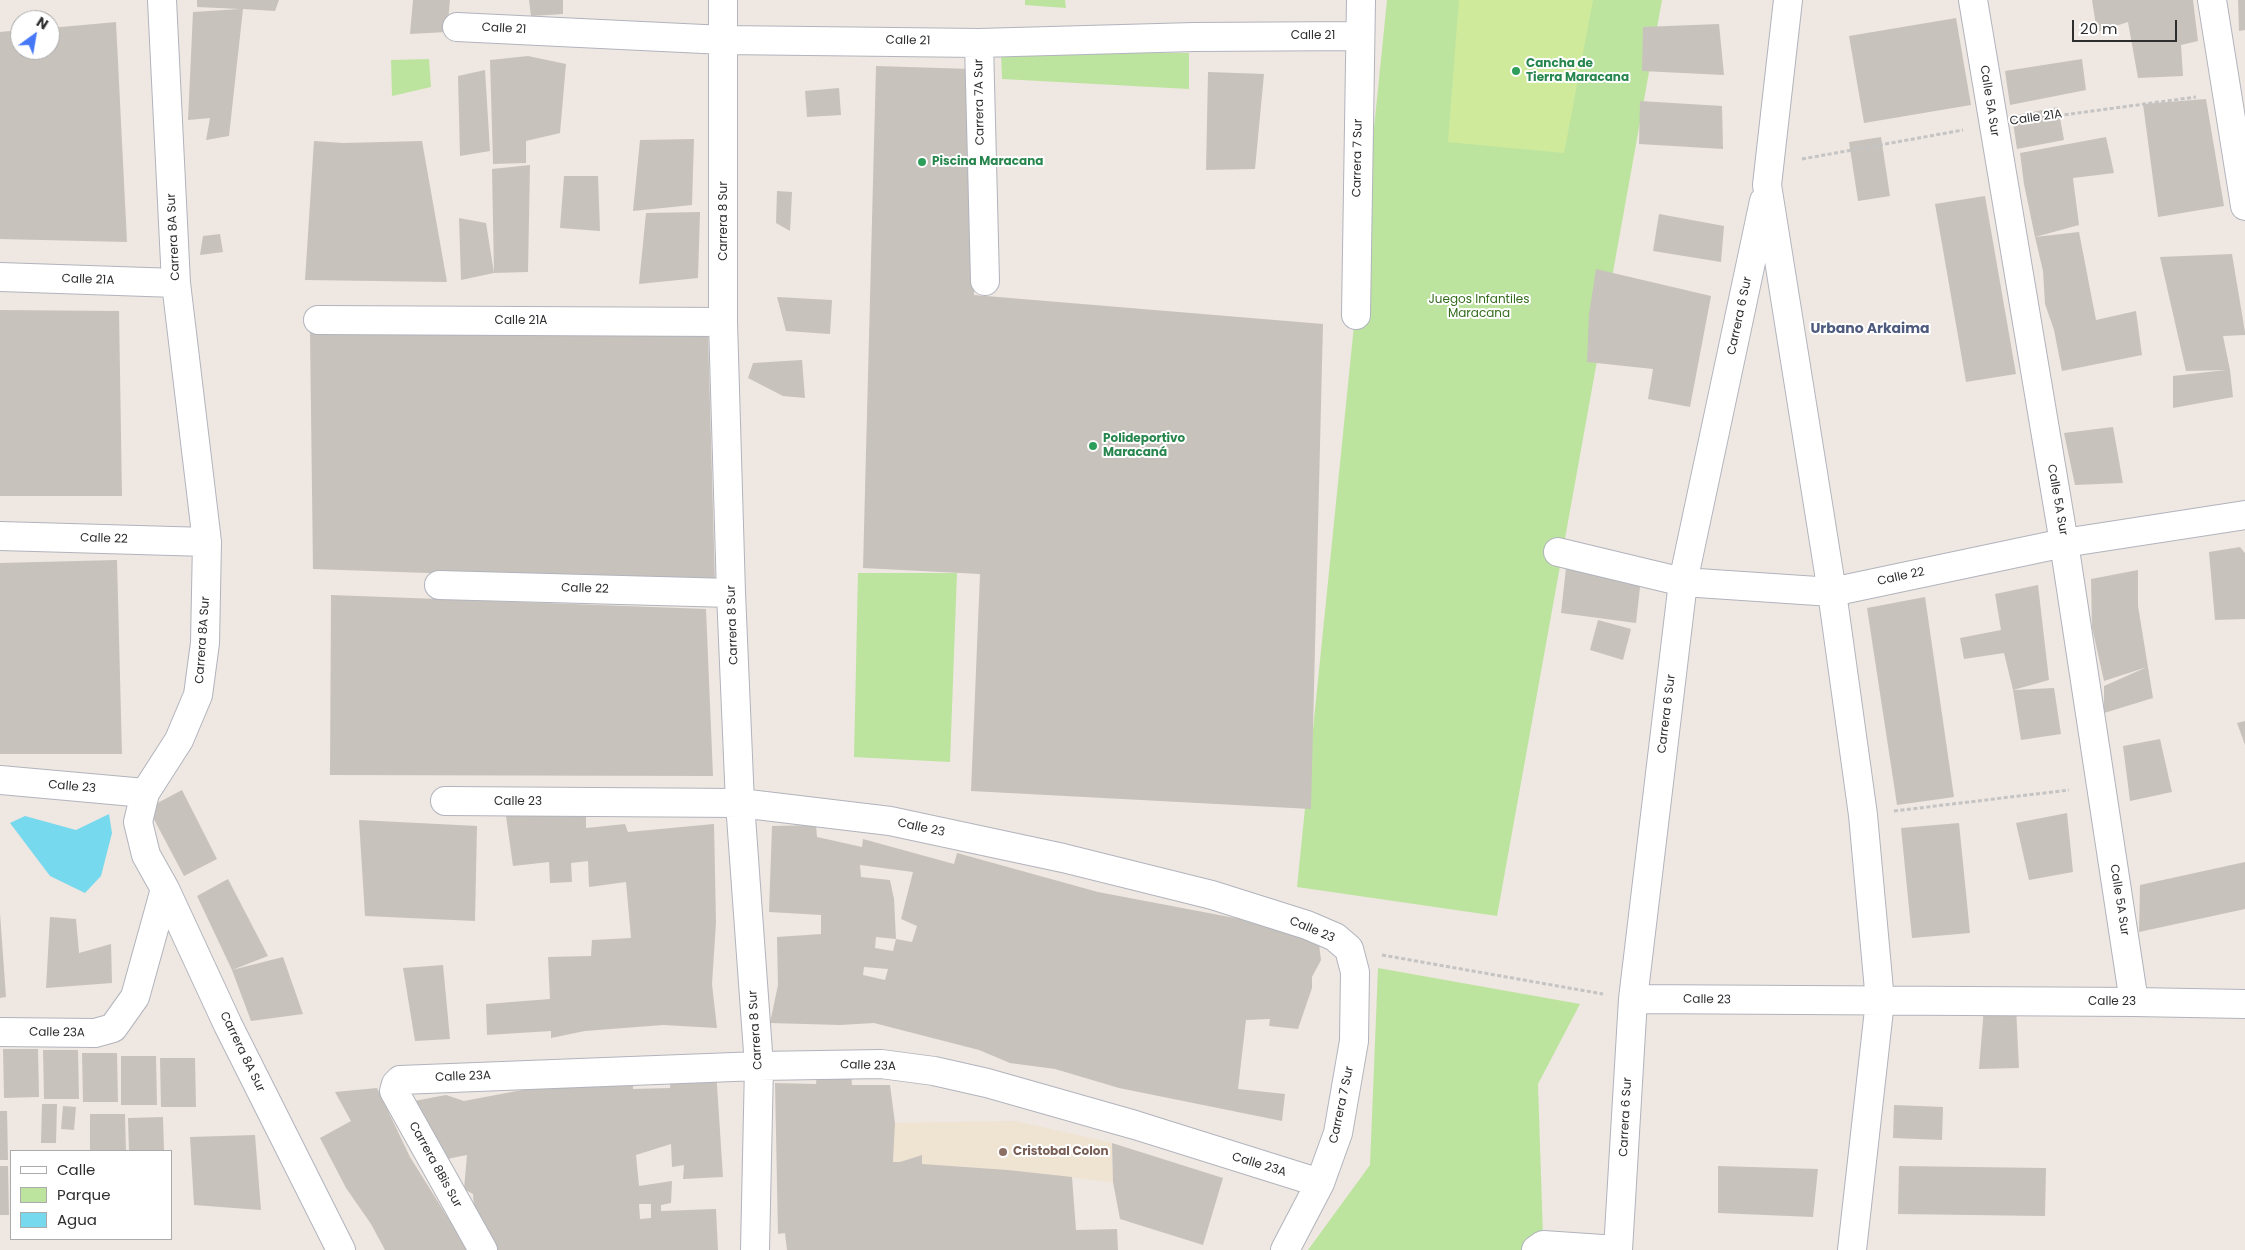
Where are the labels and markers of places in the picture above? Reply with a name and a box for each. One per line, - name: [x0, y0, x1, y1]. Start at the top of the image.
- place label: Cancha de Tierra Maracana: [1526, 57, 1629, 85]
- marker: Cancha de Tierra Maracana: [1510, 65, 1522, 77]
- place label: Piscina Maracana: [932, 155, 1043, 169]
- marker: Piscina Maracana: [916, 156, 928, 168]
- place label: Polideportivo Maracaná: [1103, 432, 1185, 460]
- marker: Polideportivo Maracaná: [1087, 440, 1099, 452]
- place label: Cristobal Colon: [1013, 1145, 1108, 1159]
- marker: Cristobal Colon: [997, 1146, 1009, 1158]

